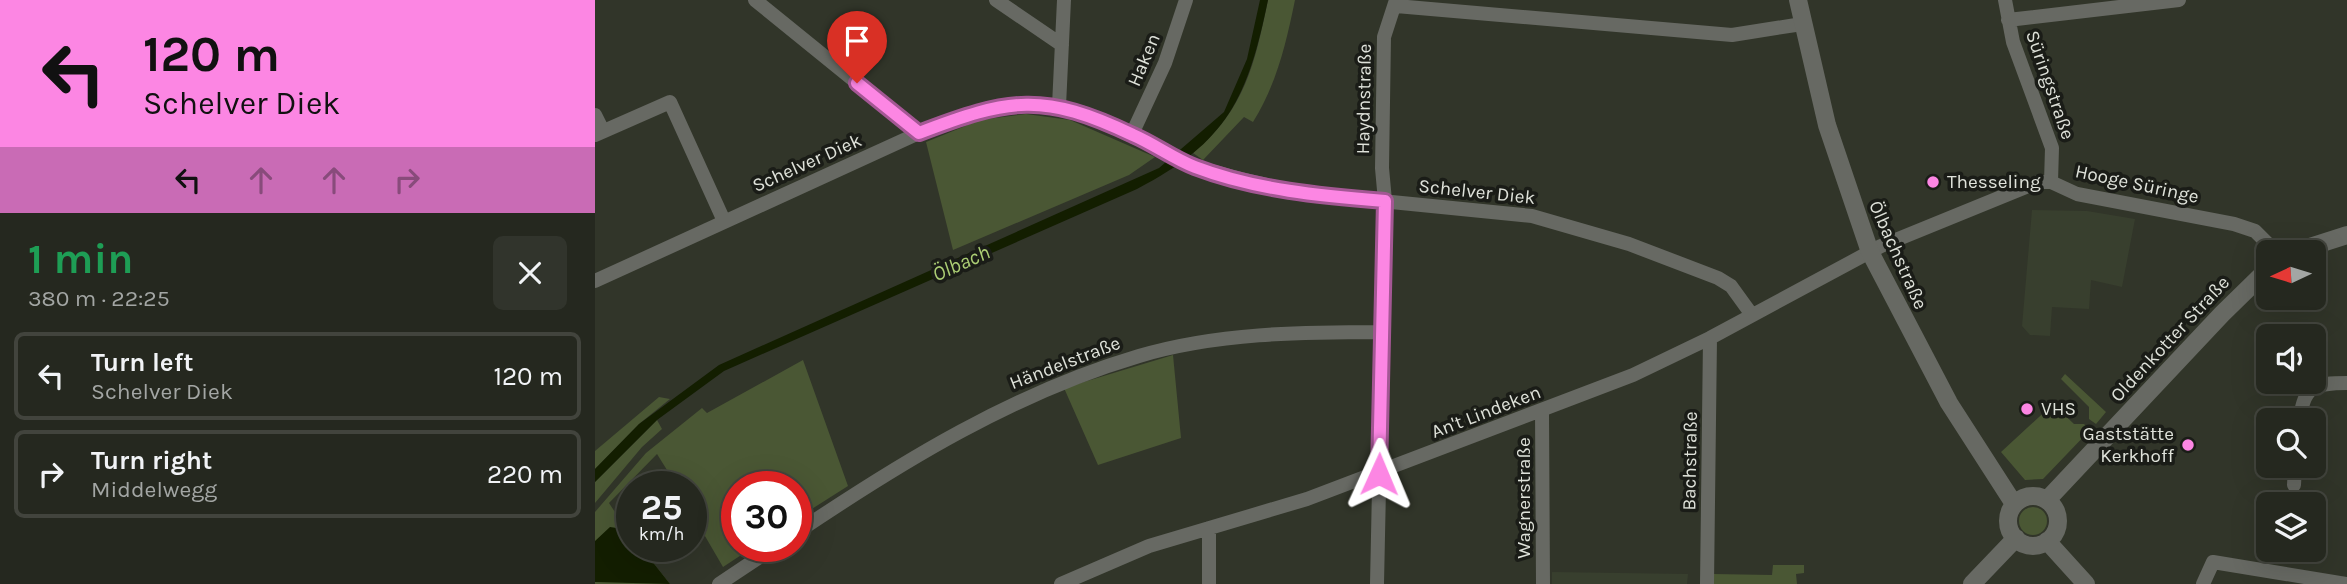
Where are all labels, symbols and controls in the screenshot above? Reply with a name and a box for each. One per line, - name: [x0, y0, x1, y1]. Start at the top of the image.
- pin: [827, 11, 887, 83]
- icon: arrive: [838, 22, 876, 60]
- text: 120 m: [143, 26, 280, 83]
- icon: left: [28, 28, 119, 119]
- street label: Süringstraße: [2021, 28, 2079, 142]
- street label: Haken: [1123, 30, 1165, 90]
- street label: Haydnstraße: [1352, 44, 1376, 154]
- text: Schelver Diek: [143, 85, 340, 122]
- street label: Schelver Diek: [749, 129, 865, 197]
- street label: Hooge Süringe: [2073, 160, 2201, 208]
- icon: left: [169, 161, 207, 199]
- icon: ahead: [242, 161, 280, 199]
- icon: ahead: [315, 161, 353, 199]
- icon: right: [388, 161, 426, 199]
- place label: Thesseling: [1947, 171, 2041, 193]
- marker: Thesseling: [1925, 174, 1941, 190]
- street label: Schelver Diek: [1418, 175, 1537, 209]
- street label: Ölbachstraße: [1864, 197, 1932, 313]
- text: 1 min: [28, 234, 133, 284]
- button: close: [493, 236, 567, 310]
- water label: Ölbach: [929, 240, 993, 286]
- north arrow: [2256, 240, 2326, 310]
- map controls: [2256, 240, 2326, 562]
- street label: Oldenkotter Straße: [2106, 272, 2234, 406]
- text: 380 m · 22:25: [28, 285, 170, 312]
- button: sound: [2256, 324, 2326, 394]
- street label: Händelstraße: [1007, 332, 1123, 394]
- text: Turn left: [91, 347, 193, 378]
- icon: left: [32, 357, 70, 395]
- text: 120 m: [493, 361, 563, 392]
- text: Schelver Diek: [91, 378, 233, 405]
- street label: An't Lindeken: [1428, 381, 1544, 443]
- place label: VHS: [2041, 398, 2076, 420]
- marker: VHS: [2019, 401, 2035, 417]
- button: search: [2256, 408, 2326, 478]
- street label: Bachstraße: [1678, 411, 1702, 511]
- place label: Gaststätte Kerkhoff: [2083, 423, 2174, 467]
- position arrow: [1342, 437, 1416, 511]
- street label: Wagnerstraße: [1513, 437, 1535, 559]
- marker: Gaststätte Kerkhoff: [2180, 437, 2196, 453]
- text: Turn right: [91, 445, 212, 476]
- icon: right: [32, 455, 70, 493]
- text: 220 m: [487, 459, 563, 490]
- speed limit sign: 30: [721, 471, 812, 562]
- text: Middelwegg: [91, 476, 217, 503]
- text: 25: [641, 487, 682, 528]
- button: layers: [2256, 492, 2326, 562]
- text: km/h: [639, 523, 684, 545]

